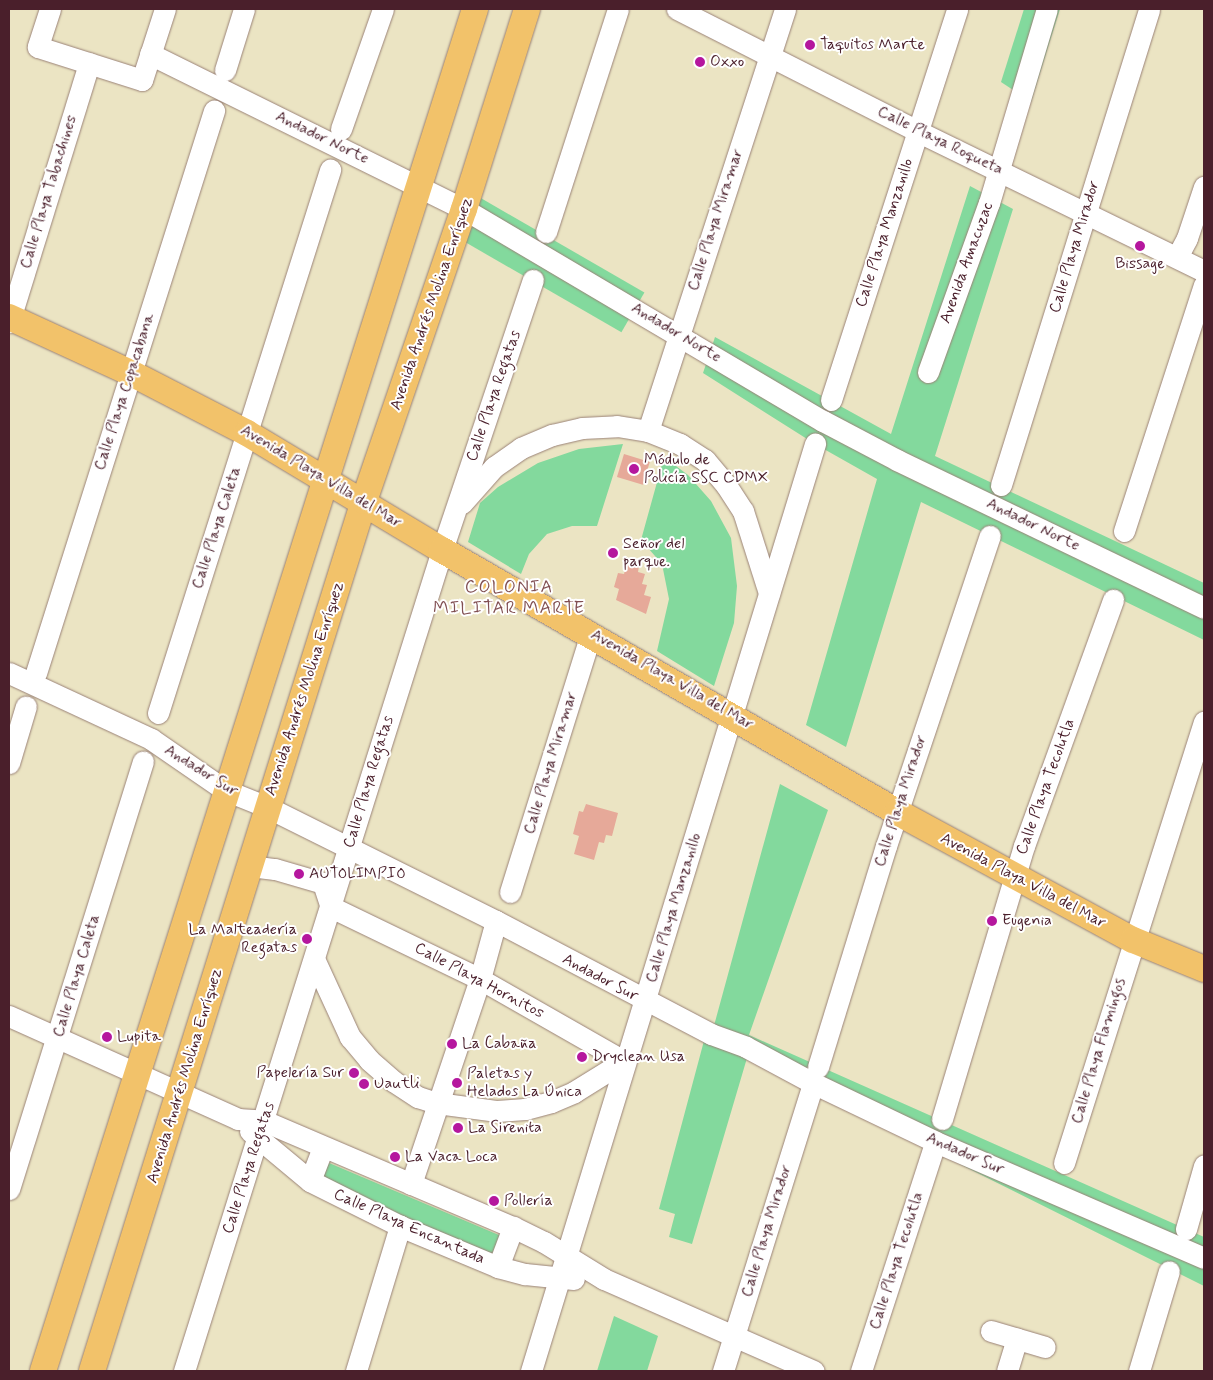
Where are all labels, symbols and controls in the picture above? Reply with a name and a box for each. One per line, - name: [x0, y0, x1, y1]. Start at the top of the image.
- place label: Taquitos Marte: [820, 35, 922, 55]
- marker: Taquitos Marte: [804, 39, 816, 51]
- place label: Oxxo: [710, 52, 744, 72]
- marker: Oxxo: [694, 56, 706, 68]
- street label: Calle Playa Roqueta: [876, 103, 1004, 179]
- street label: Andador Norte: [274, 108, 370, 168]
- street label: Calle Playa Tabachines: [17, 115, 81, 269]
- street label: Calle Playa Miramar: [684, 148, 748, 292]
- street label: Calle Playa Manzanillo: [852, 157, 918, 309]
- street label: Calle Playa Mirador: [1046, 181, 1104, 313]
- street label: Avenida Andrés Molina Enríquez: [387, 197, 477, 411]
- street label: Avenida Amacuzac: [936, 199, 998, 327]
- marker: Bissage: [1134, 240, 1146, 252]
- place label: Bissage: [1115, 254, 1165, 274]
- street label: Andador Norte: [629, 299, 723, 367]
- street label: Calle Playa Copacabana: [91, 313, 159, 471]
- street label: Calle Playa Regatas: [463, 329, 525, 463]
- street label: Avenida Playa Villa del Mar: [237, 421, 405, 533]
- place label: Módulo de Policía SSC CDMX: [644, 450, 768, 488]
- marker: Módulo de Policía SSC CDMX: [628, 463, 640, 475]
- street label: Calle Playa Caleta: [188, 464, 246, 592]
- street label: Andador Norte: [985, 495, 1081, 555]
- place label: Señor del parque.: [623, 534, 685, 572]
- marker: Señor del parque.: [607, 547, 619, 559]
- district label: COLONIA MILITAR MARTE: [429, 577, 589, 620]
- street label: Avenida Andrés Molina Enríquez: [262, 581, 348, 797]
- street label: Avenida Playa Villa del Mar: [587, 625, 757, 735]
- street label: Calle Playa Miramar: [521, 691, 581, 835]
- street label: Calle Playa Regatas: [340, 714, 398, 850]
- street label: Calle Playa Tecolutla: [1013, 717, 1079, 857]
- street label: Calle Playa Mirador: [871, 735, 931, 867]
- street label: Andador Sur: [161, 741, 241, 801]
- street label: Avenida Playa Villa del Mar: [937, 829, 1109, 933]
- street label: Calle Playa Manzanillo: [642, 832, 706, 984]
- place label: AUTOLIMPIO: [309, 864, 406, 884]
- marker: AUTOLIMPIO: [293, 868, 305, 880]
- place label: Eugenia: [1002, 911, 1052, 931]
- street label: Calle Playa Caleta: [49, 912, 105, 1040]
- marker: Eugenia: [986, 915, 998, 927]
- place label: La Malteadería Regatas: [190, 920, 297, 958]
- marker: La Malteadería Regatas: [301, 933, 313, 945]
- street label: Calle Playa Hornitos: [412, 939, 546, 1023]
- street label: Andador Sur: [559, 950, 641, 1006]
- street label: Avenida Andrés Molina Enríquez: [144, 968, 226, 1184]
- street label: Calle Playa Flamingos: [1068, 977, 1130, 1125]
- place label: Lupita: [117, 1027, 161, 1047]
- marker: Lupita: [101, 1031, 113, 1043]
- place label: La Cabaña: [462, 1034, 538, 1054]
- marker: La Cabaña: [446, 1038, 458, 1050]
- place label: Dryclean Usa: [592, 1047, 685, 1067]
- marker: Dryclean Usa: [576, 1051, 588, 1063]
- place label: Papelería Sur: [255, 1063, 344, 1083]
- place label: Paletas y Helados La Única: [467, 1064, 584, 1102]
- marker: Papelería Sur: [348, 1067, 360, 1079]
- place label: Uautli: [374, 1074, 420, 1094]
- marker: Paletas y Helados La Única: [451, 1077, 463, 1089]
- marker: Uautli: [358, 1078, 370, 1090]
- street label: Calle Playa Regatas: [219, 1101, 279, 1235]
- place label: La Sirenita: [468, 1118, 550, 1138]
- marker: La Sirenita: [452, 1122, 464, 1134]
- street label: Andador Sur: [923, 1128, 1007, 1180]
- place label: La Vaca Loca: [405, 1147, 497, 1167]
- marker: La Vaca Loca: [389, 1151, 401, 1163]
- street label: Calle Playa Mirador: [738, 1165, 796, 1297]
- street label: Calle Playa Encantada: [332, 1186, 486, 1268]
- place label: Pollería: [504, 1191, 553, 1211]
- street label: Calle Playa Tecolutla: [866, 1191, 928, 1331]
- marker: Pollería: [488, 1195, 500, 1207]

